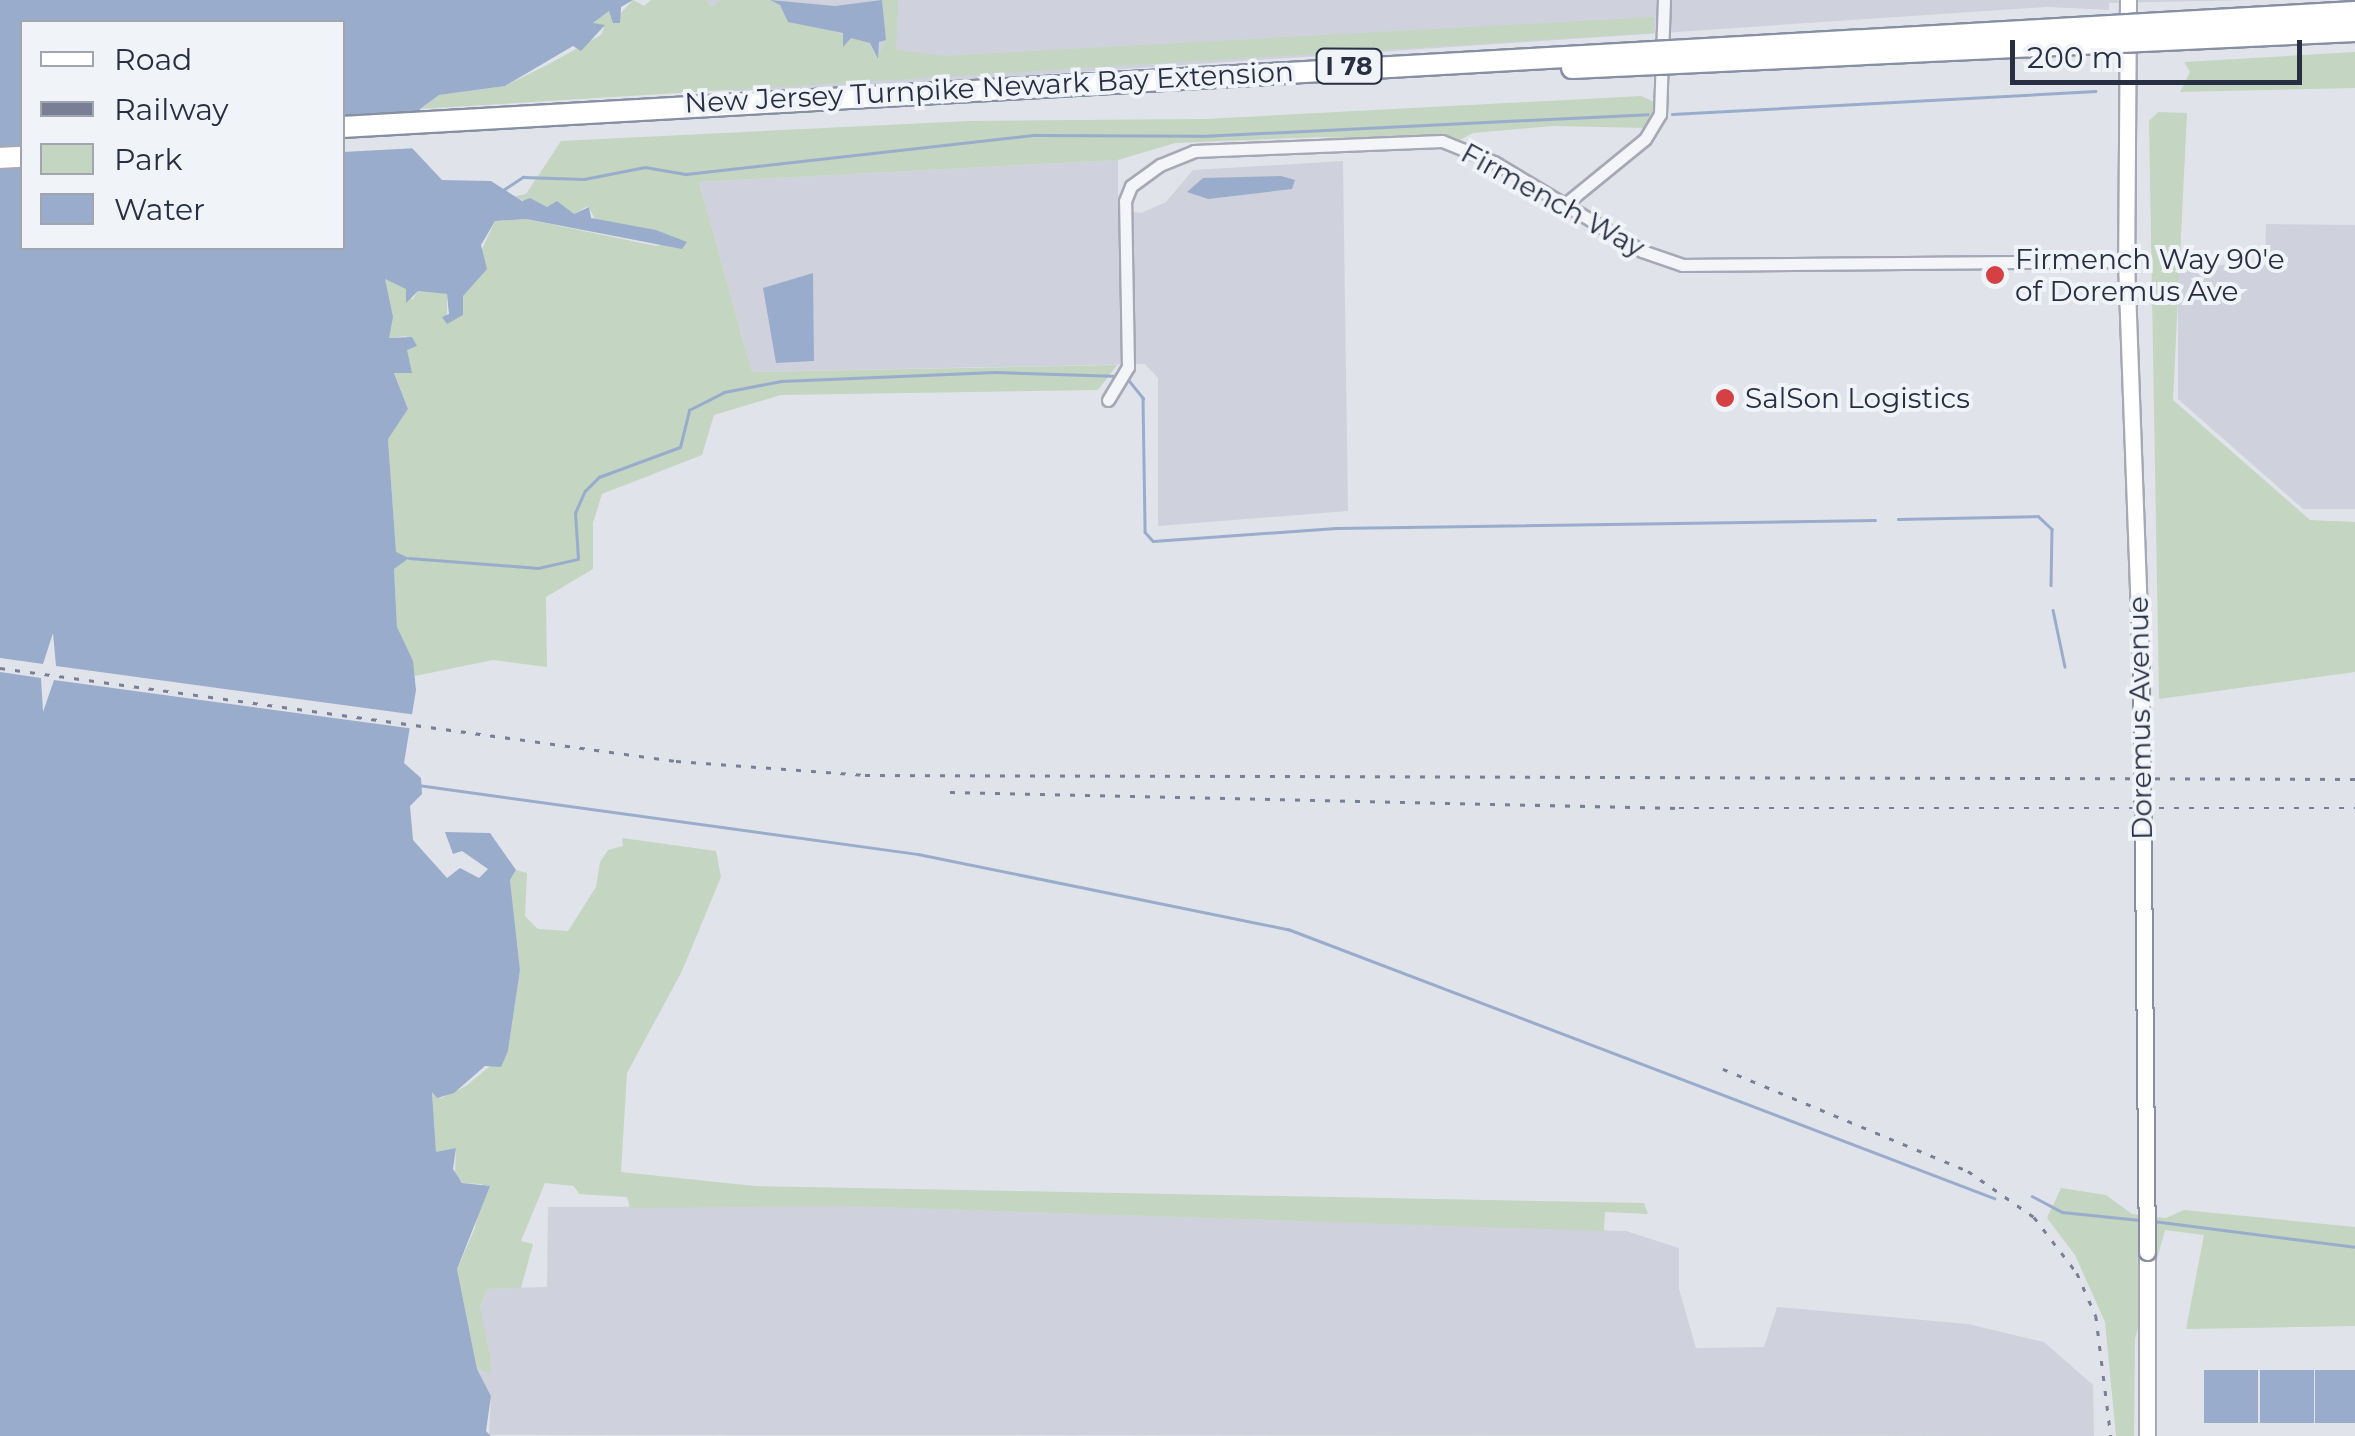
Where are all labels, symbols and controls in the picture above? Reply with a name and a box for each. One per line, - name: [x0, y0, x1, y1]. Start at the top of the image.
- legend: [20, 20, 345, 250]
- scale bar: [2015, 20, 2308, 82]
- text: 200 m: [2027, 39, 2123, 76]
- text: Road: [114, 41, 192, 78]
- road number: I 78: [1314, 46, 1384, 86]
- street label: New Jersey Turnpike Newark Bay Extension: [684, 54, 1294, 120]
- text: Railway: [114, 91, 229, 128]
- street label: Firmench Way: [1455, 136, 1651, 264]
- text: Park: [114, 141, 183, 178]
- text: Water: [114, 191, 205, 228]
- place label: Firmench Way 90'e of Doremus Ave: [2015, 242, 2285, 308]
- marker: Firmench Way 90'e of Doremus Ave: [1984, 264, 2006, 286]
- place label: SalSon Logistics: [1745, 381, 1970, 415]
- marker: SalSon Logistics: [1714, 387, 1736, 409]
- street label: Doremus Avenue: [2121, 596, 2159, 840]

